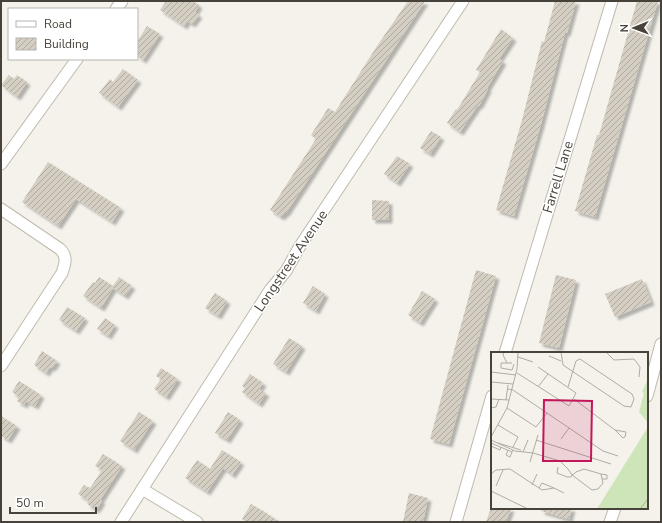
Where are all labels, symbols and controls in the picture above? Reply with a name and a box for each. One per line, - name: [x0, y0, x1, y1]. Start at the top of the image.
- legend: [8, 8, 138, 60]
- north arrow: [614, 8, 654, 48]
- text: Road: [44, 16, 72, 32]
- text: N: [617, 24, 632, 32]
- text: Building: [44, 36, 89, 52]
- street label: Farrell Lane: [538, 139, 578, 215]
- street label: Longstreet Avenue: [250, 206, 332, 316]
- inset map: [491, 352, 648, 509]
- scale bar: [10, 489, 96, 515]
- text: 50 m: [16, 495, 44, 511]

